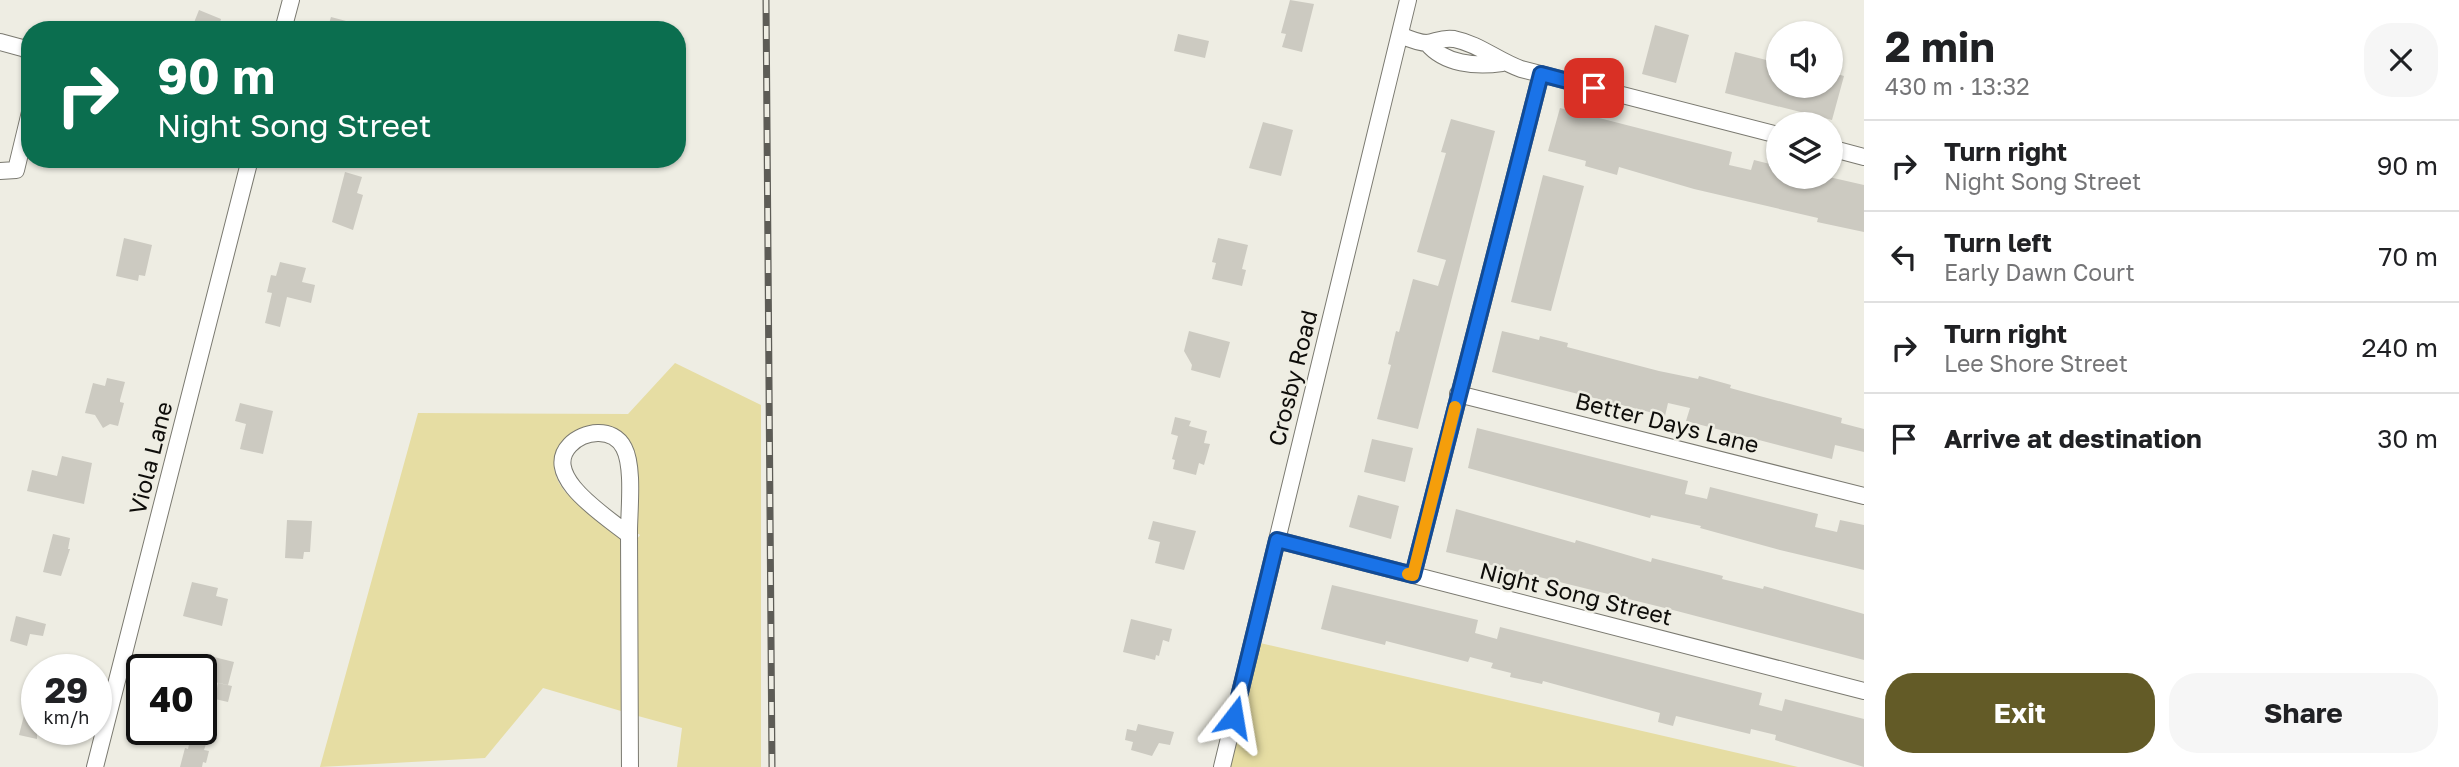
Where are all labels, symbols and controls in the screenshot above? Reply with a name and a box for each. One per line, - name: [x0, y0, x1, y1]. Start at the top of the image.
- map controls: [1766, 21, 1843, 189]
- button: sound: [1766, 21, 1843, 98]
- text: 2 min: [1885, 21, 1995, 71]
- button: close: [2364, 23, 2438, 97]
- text: 90 m: [157, 46, 275, 105]
- icon: right: [42, 49, 133, 140]
- pin: [1564, 58, 1624, 118]
- icon: arrive: [1575, 69, 1613, 107]
- text: 430 m · 13:32: [1885, 72, 2030, 100]
- text: Night Song Street: [157, 106, 432, 144]
- button: layers: [1766, 112, 1843, 189]
- text: Turn right: [1944, 136, 2067, 167]
- icon: right: [1885, 147, 1923, 185]
- text: 90 m: [2377, 150, 2438, 181]
- text: Night Song Street: [1944, 167, 2141, 195]
- text: Turn left: [1944, 227, 2052, 258]
- icon: left: [1885, 238, 1923, 276]
- text: 70 m: [2379, 241, 2438, 272]
- text: Early Dawn Court: [1944, 258, 2135, 286]
- street label: Crosby Road: [1262, 307, 1322, 449]
- text: Turn right: [1944, 318, 2067, 349]
- icon: right: [1885, 329, 1923, 367]
- text: 240 m: [2361, 332, 2438, 363]
- text: Lee Shore Street: [1944, 349, 2128, 377]
- street label: Better Days Lane: [1573, 386, 1762, 458]
- street label: Viola Lane: [122, 398, 178, 517]
- icon: arrive: [1885, 420, 1923, 458]
- text: Arrive at destination: [1944, 423, 2202, 454]
- text: 30 m: [2377, 423, 2438, 454]
- street label: Night Song Street: [1477, 556, 1675, 630]
- speed limit sign: 40: [126, 654, 217, 745]
- text: 29: [45, 669, 88, 711]
- button: Exit: [1885, 673, 2155, 753]
- button: Share: [2169, 673, 2438, 753]
- position arrow: [1197, 680, 1271, 754]
- text: km/h: [44, 706, 89, 728]

